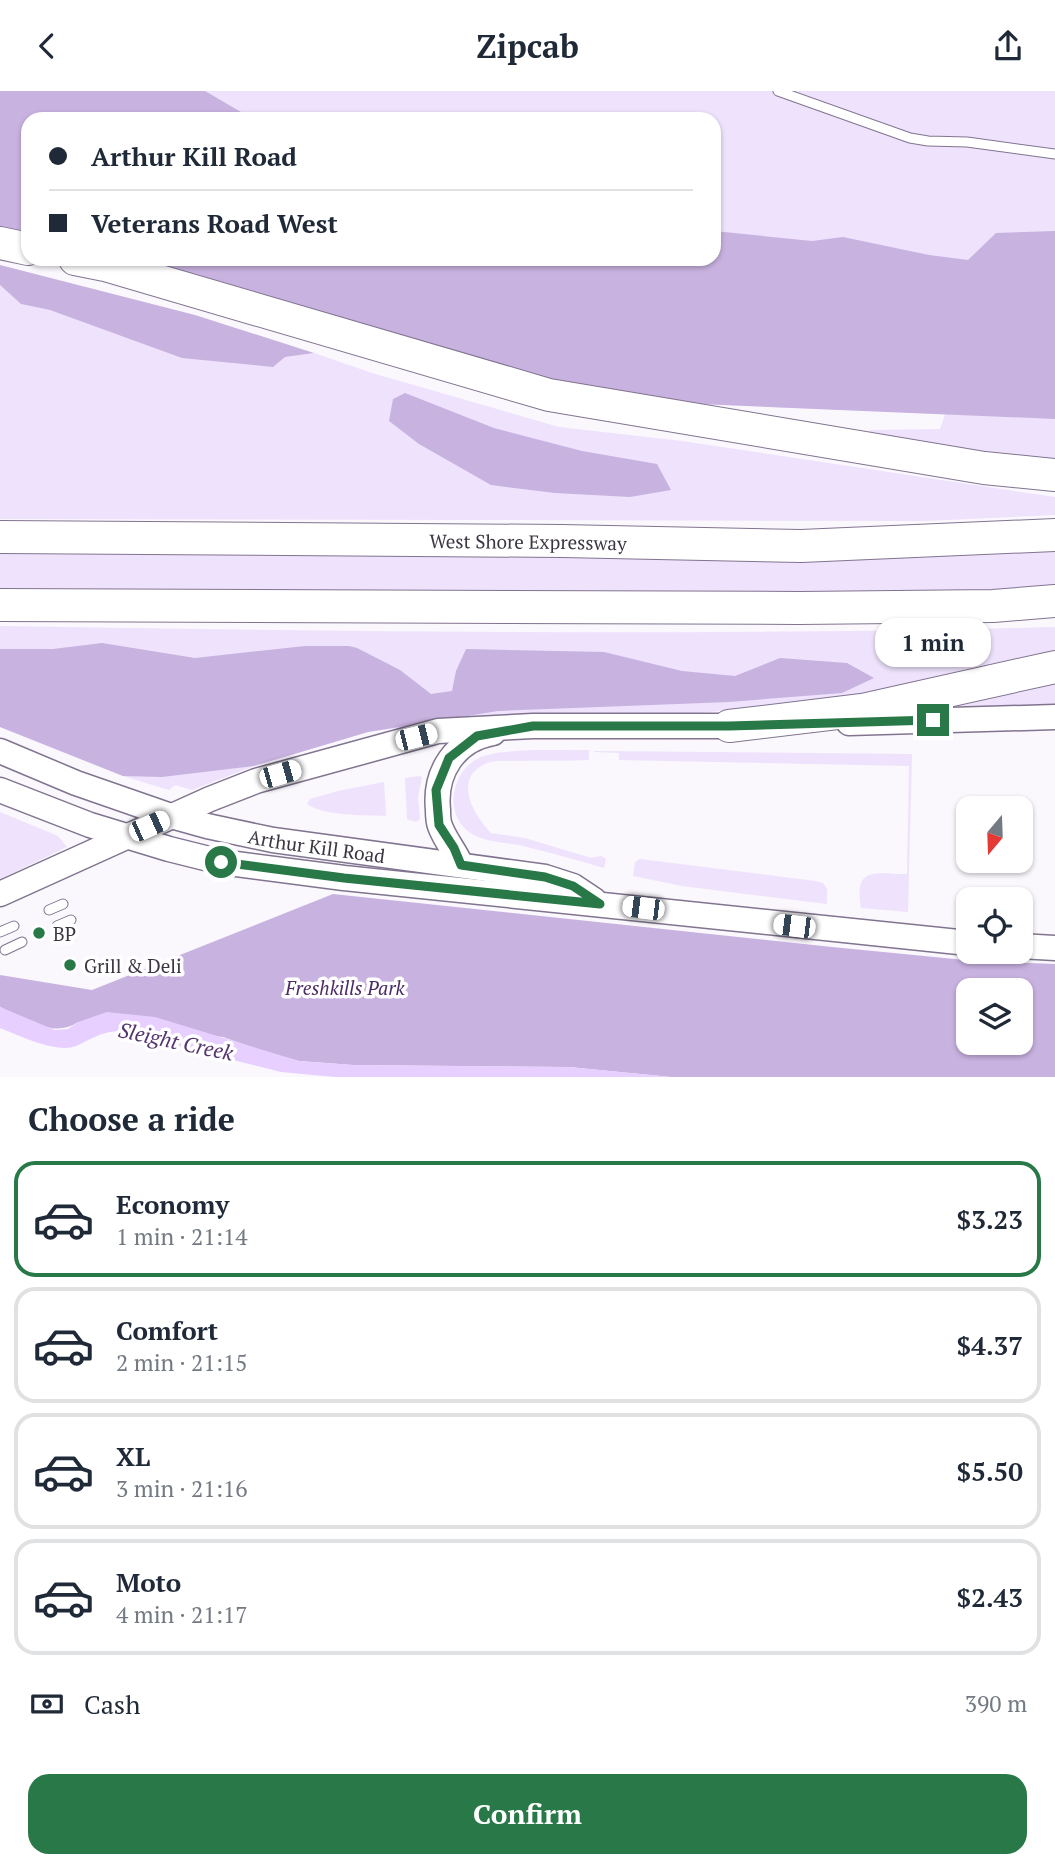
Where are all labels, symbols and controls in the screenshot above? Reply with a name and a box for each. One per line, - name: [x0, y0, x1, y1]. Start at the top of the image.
- text: Zipcab: [476, 25, 579, 67]
- icon: back: [28, 27, 66, 65]
- icon: share: [989, 27, 1027, 65]
- text: Arthur Kill Road: [91, 139, 297, 173]
- text: Veterans Road West: [91, 206, 338, 240]
- street label: West Shore Expressway: [429, 528, 627, 555]
- callout: 1 min: [875, 619, 991, 667]
- text: 1 min: [902, 627, 964, 658]
- route end: [917, 704, 949, 736]
- car: [394, 722, 439, 752]
- car: [257, 758, 304, 790]
- north arrow: [956, 796, 1032, 873]
- map controls: [956, 796, 1033, 1055]
- car: [126, 808, 173, 844]
- street label: Arthur Kill Road: [246, 823, 387, 868]
- route start: [205, 846, 237, 878]
- button: locate: [956, 887, 1033, 964]
- car: [621, 895, 666, 921]
- car: [772, 913, 817, 939]
- place label: BP: [53, 921, 76, 946]
- marker: BP: [31, 925, 47, 941]
- place label: Grill & Deli: [84, 953, 182, 978]
- marker: Grill & Deli: [62, 957, 78, 973]
- park label: Freshkills Park: [284, 975, 406, 1000]
- button: layers: [956, 978, 1033, 1055]
- water label: Sleight Creek: [116, 1015, 237, 1067]
- text: Choose a ride: [28, 1098, 235, 1140]
- text: Economy: [116, 1187, 229, 1221]
- icon: car: [32, 1188, 95, 1251]
- text: $3.23: [957, 1202, 1023, 1236]
- text: 1 min · 21:14: [116, 1221, 248, 1252]
- text: Comfort: [116, 1313, 218, 1347]
- icon: car: [32, 1314, 95, 1377]
- text: $4.37: [957, 1328, 1023, 1362]
- text: 2 min · 21:15: [116, 1347, 248, 1378]
- text: XL: [116, 1439, 150, 1473]
- icon: car: [32, 1440, 95, 1503]
- text: $5.50: [957, 1454, 1023, 1488]
- text: 3 min · 21:16: [116, 1473, 248, 1504]
- text: Moto: [116, 1565, 181, 1599]
- icon: car: [32, 1566, 95, 1629]
- text: $2.43: [957, 1580, 1023, 1614]
- text: 4 min · 21:17: [116, 1599, 248, 1630]
- icon: cash: [28, 1685, 66, 1723]
- text: Cash: [84, 1687, 140, 1721]
- text: 390 m: [965, 1688, 1027, 1719]
- button: Confirm: [28, 1774, 1027, 1854]

